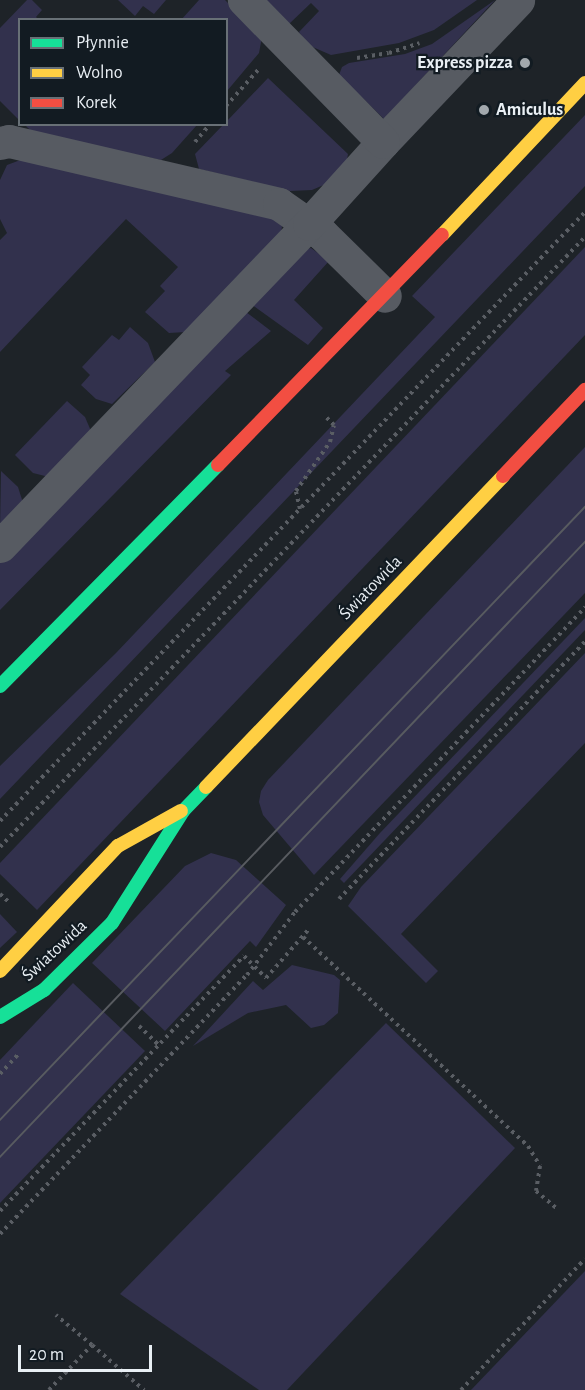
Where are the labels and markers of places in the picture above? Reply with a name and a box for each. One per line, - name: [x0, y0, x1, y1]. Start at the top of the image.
- place label: Express pizza: [417, 52, 513, 74]
- marker: Express pizza: [518, 56, 532, 70]
- place label: Amiculus: [496, 99, 563, 121]
- marker: Amiculus: [477, 103, 491, 117]

